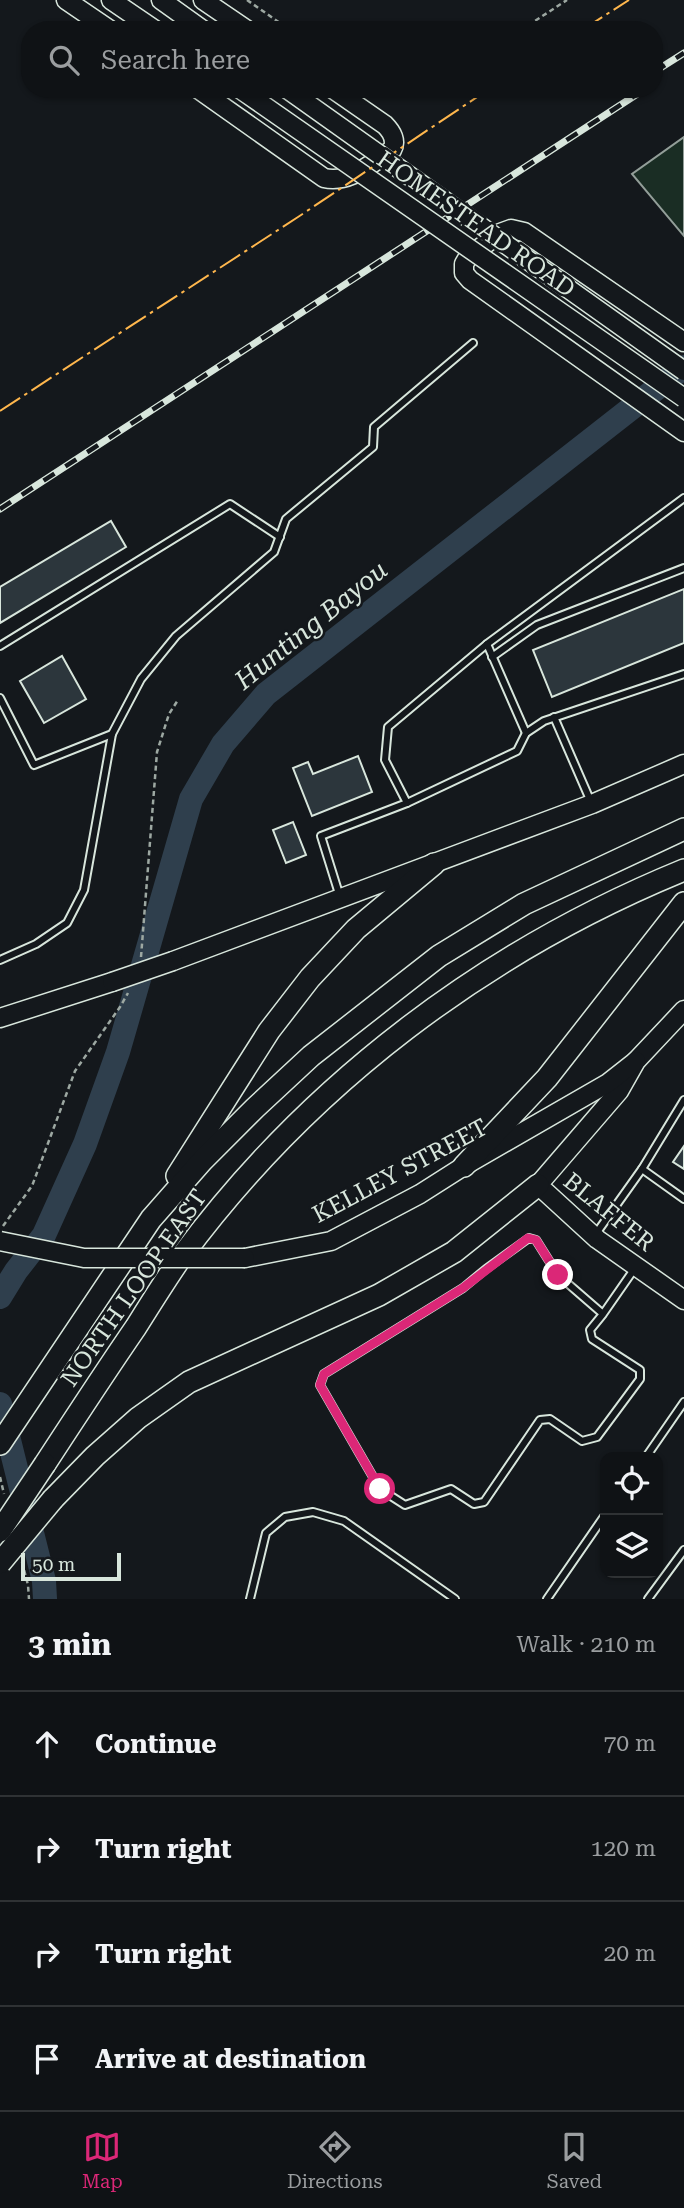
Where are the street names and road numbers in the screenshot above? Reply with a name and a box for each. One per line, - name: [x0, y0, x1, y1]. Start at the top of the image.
- street label: HOMESTEAD ROAD: [372, 145, 580, 303]
- street label: KELLEY STREET: [308, 1113, 492, 1229]
- street label: BLAFFER: [558, 1167, 660, 1257]
- street label: NORTH LOOP EAST: [55, 1184, 213, 1392]

